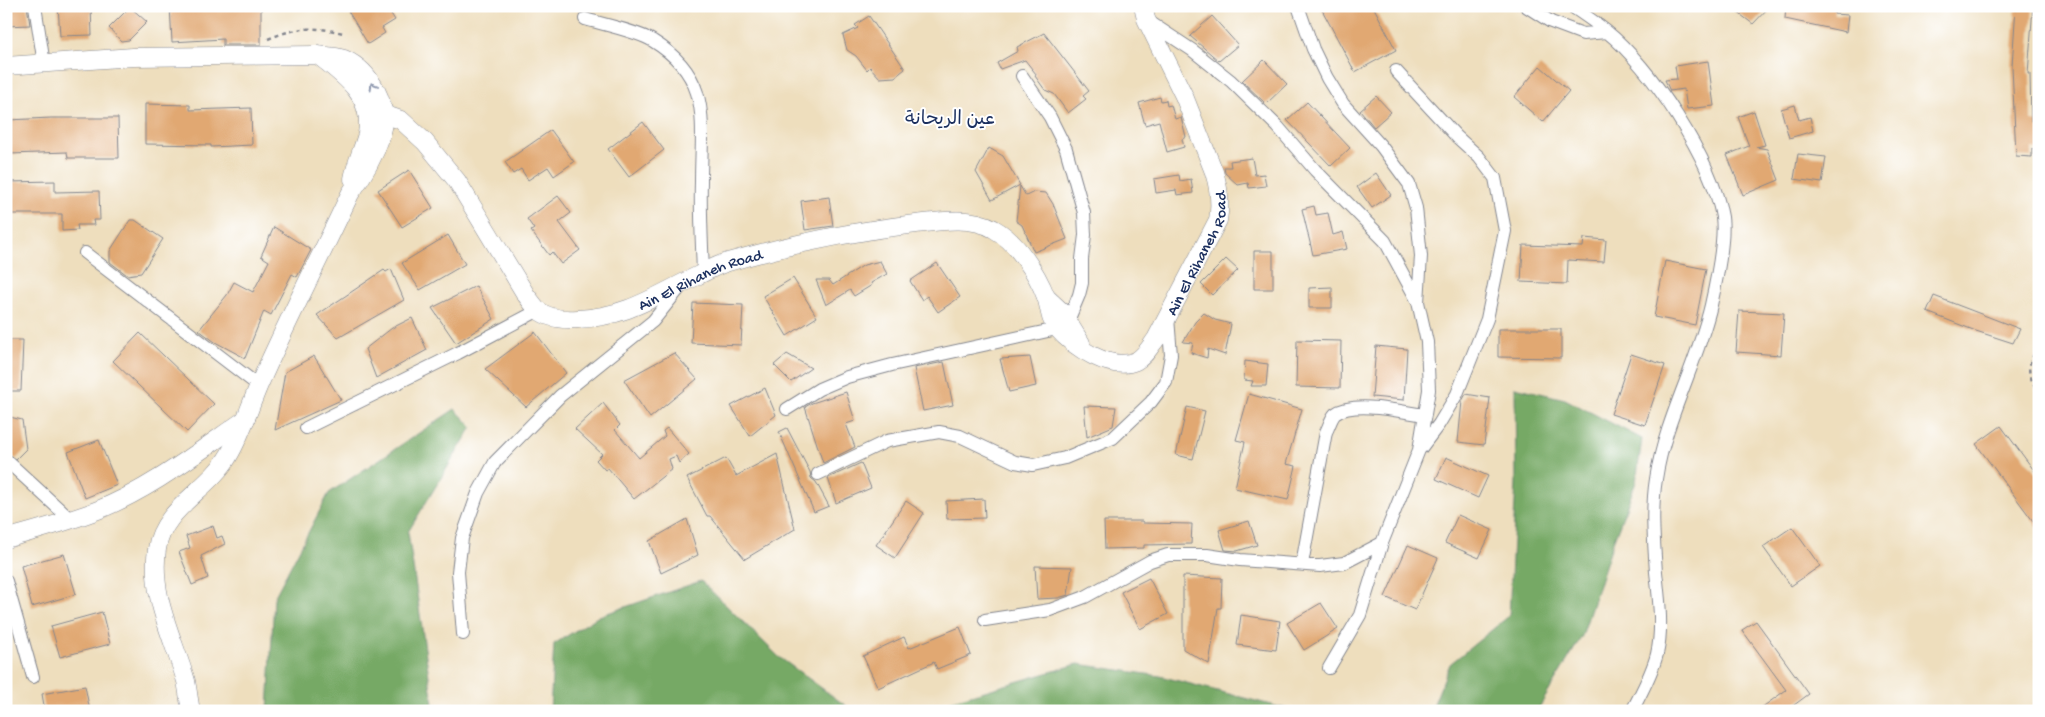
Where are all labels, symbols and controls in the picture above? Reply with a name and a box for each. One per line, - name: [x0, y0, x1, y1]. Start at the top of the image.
- one-way arrow: [369, 82, 379, 91]
- district label: عين الريحانة: [905, 109, 995, 132]
- street label: Ain El Rihaneh Road: [1164, 189, 1232, 320]
- street label: Ain El Rihaneh Road: [636, 247, 766, 317]

